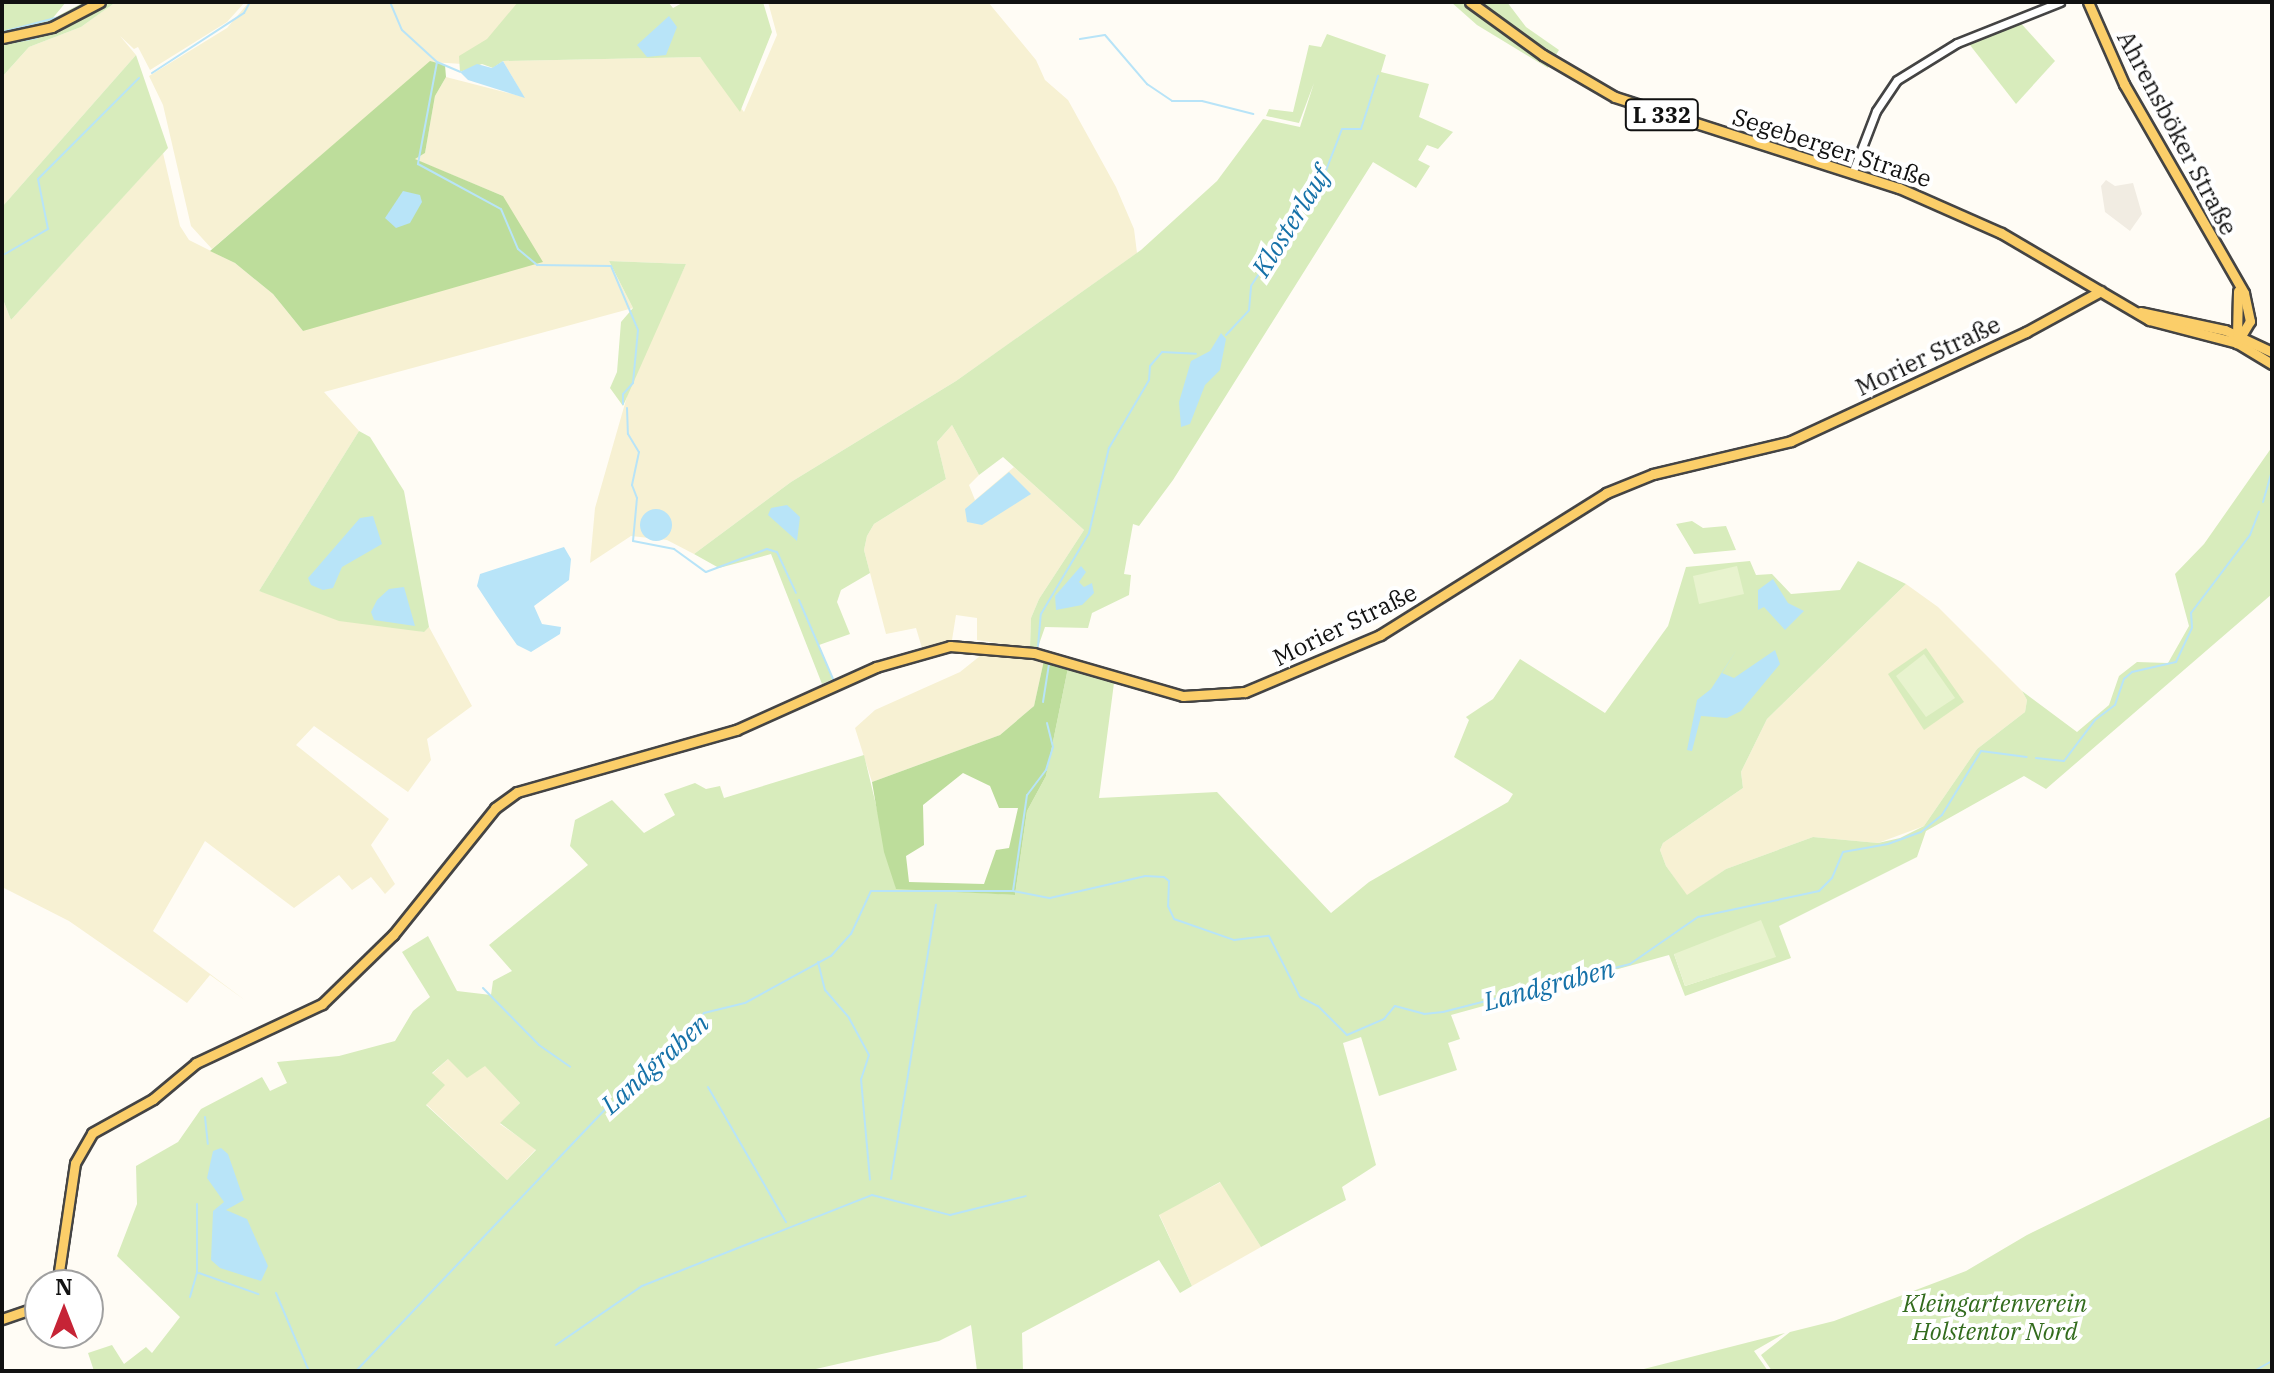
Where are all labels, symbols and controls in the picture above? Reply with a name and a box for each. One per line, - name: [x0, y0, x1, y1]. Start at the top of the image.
- street label: Ahrensböker Straße: [2111, 26, 2243, 240]
- road number: L 332: [1624, 97, 1700, 133]
- street label: Segeberger Straße: [1729, 102, 1935, 194]
- water label: Klosterlauf: [1245, 162, 1337, 282]
- street label: Morier Straße: [1851, 310, 2005, 402]
- street label: Morier Straße: [1268, 578, 1422, 672]
- water label: Landgraben: [1480, 953, 1618, 1017]
- water label: Landgraben: [595, 1008, 715, 1120]
- north arrow: [24, 1269, 104, 1349]
- text: N: [55, 1272, 73, 1301]
- park label: Kleingartenverein Holstentor Nord: [1903, 1290, 2087, 1346]

